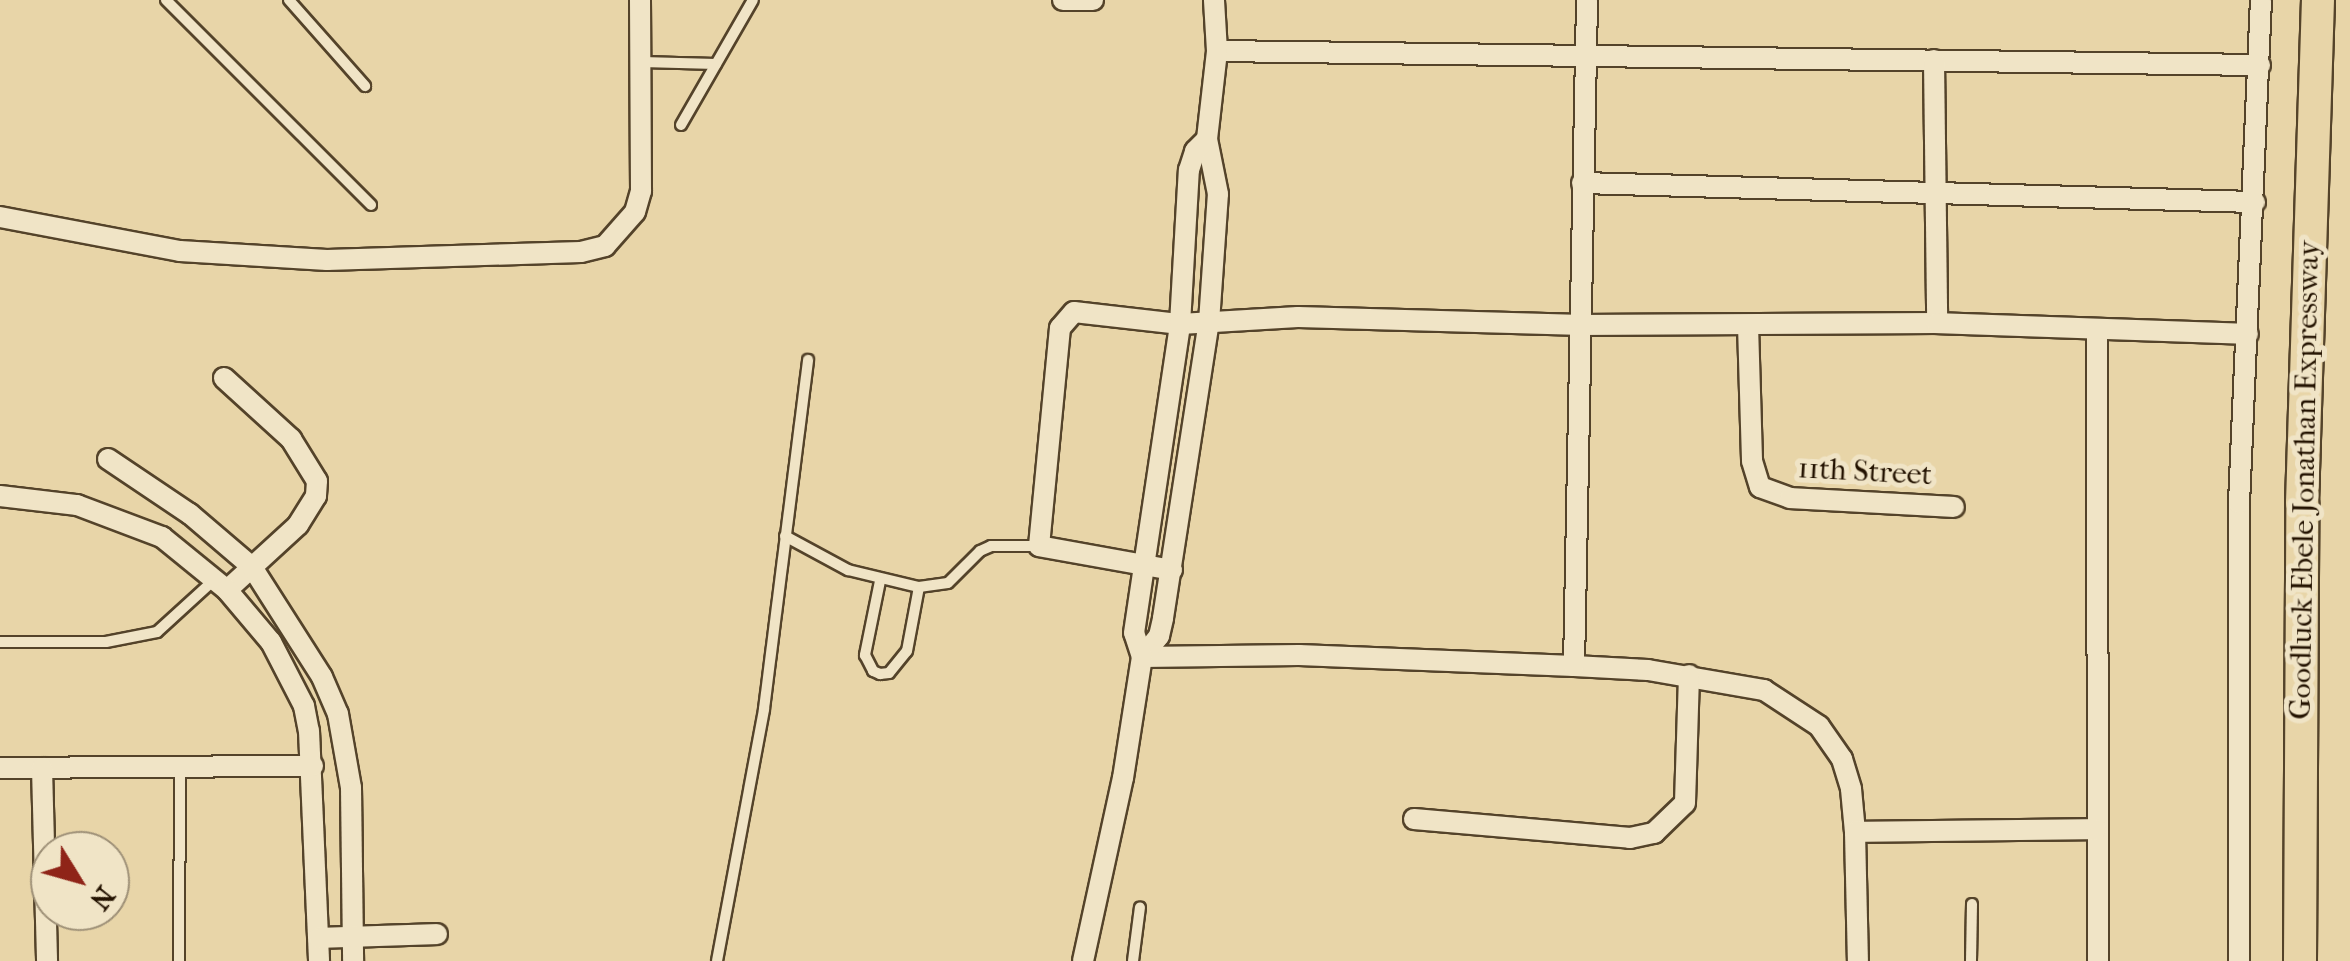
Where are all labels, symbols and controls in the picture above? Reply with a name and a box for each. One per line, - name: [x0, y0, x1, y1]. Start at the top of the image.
- street label: Goodluck Ebele Jonathan Expressway: [2283, 240, 2327, 720]
- street label: 11th Street: [1797, 451, 1933, 493]
- north arrow: [30, 831, 130, 931]
- text: N: [83, 880, 122, 917]

